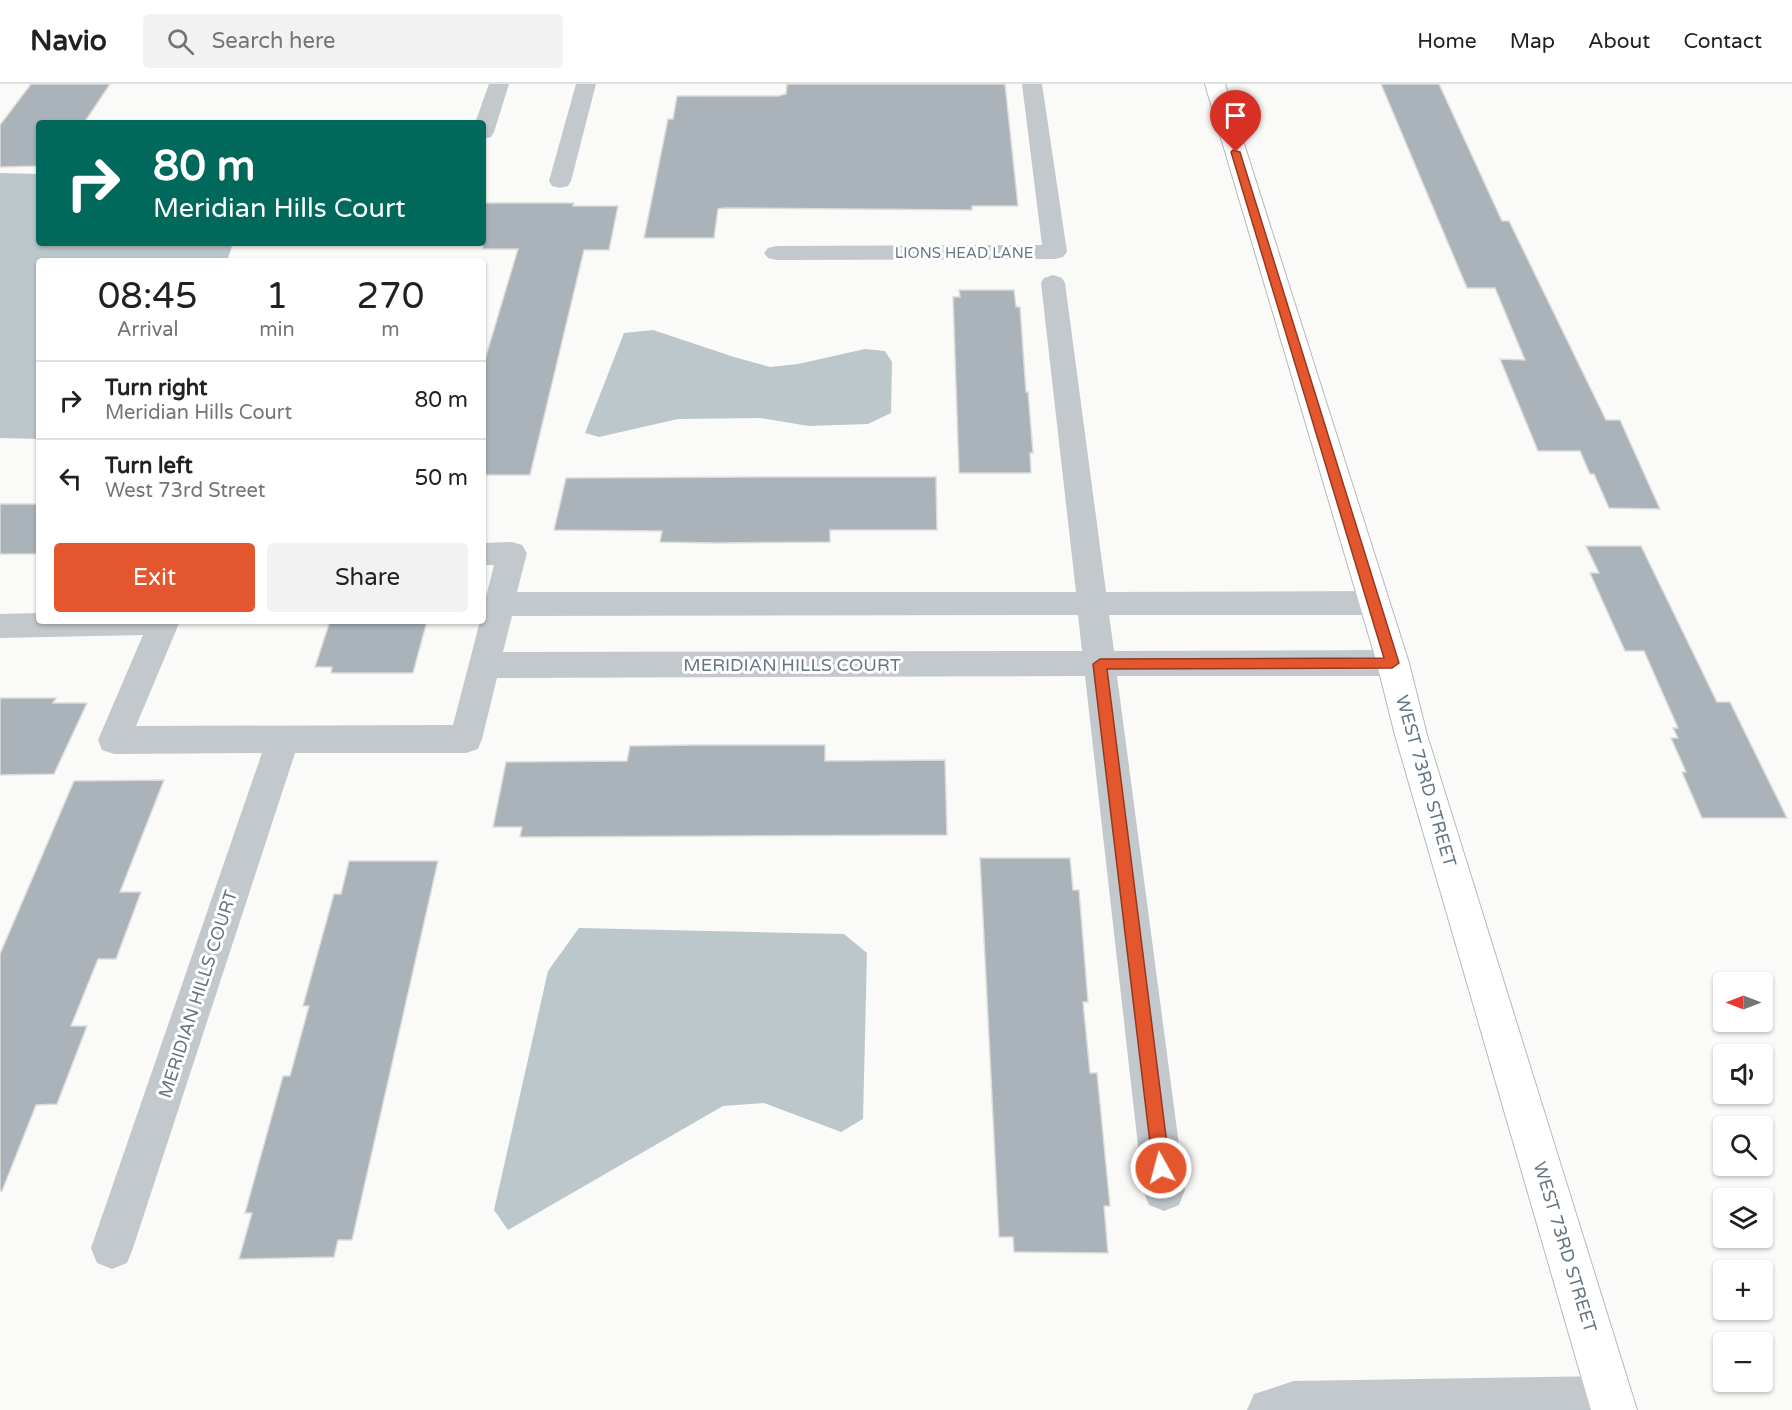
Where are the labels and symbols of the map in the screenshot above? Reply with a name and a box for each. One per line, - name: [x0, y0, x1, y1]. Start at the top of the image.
- pin: [1210, 90, 1261, 152]
- street label: LIONS HEAD LANE: [895, 244, 1033, 262]
- street label: MERIDIAN HILLS COURT: [683, 654, 901, 676]
- street label: WEST 73RD STREET: [1391, 693, 1461, 869]
- street label: MERIDIAN HILLS COURT: [154, 887, 242, 1101]
- north arrow: [1713, 972, 1773, 1032]
- position arrow: [1129, 1136, 1193, 1200]
- street label: WEST 73RD STREET: [1529, 1159, 1601, 1335]

